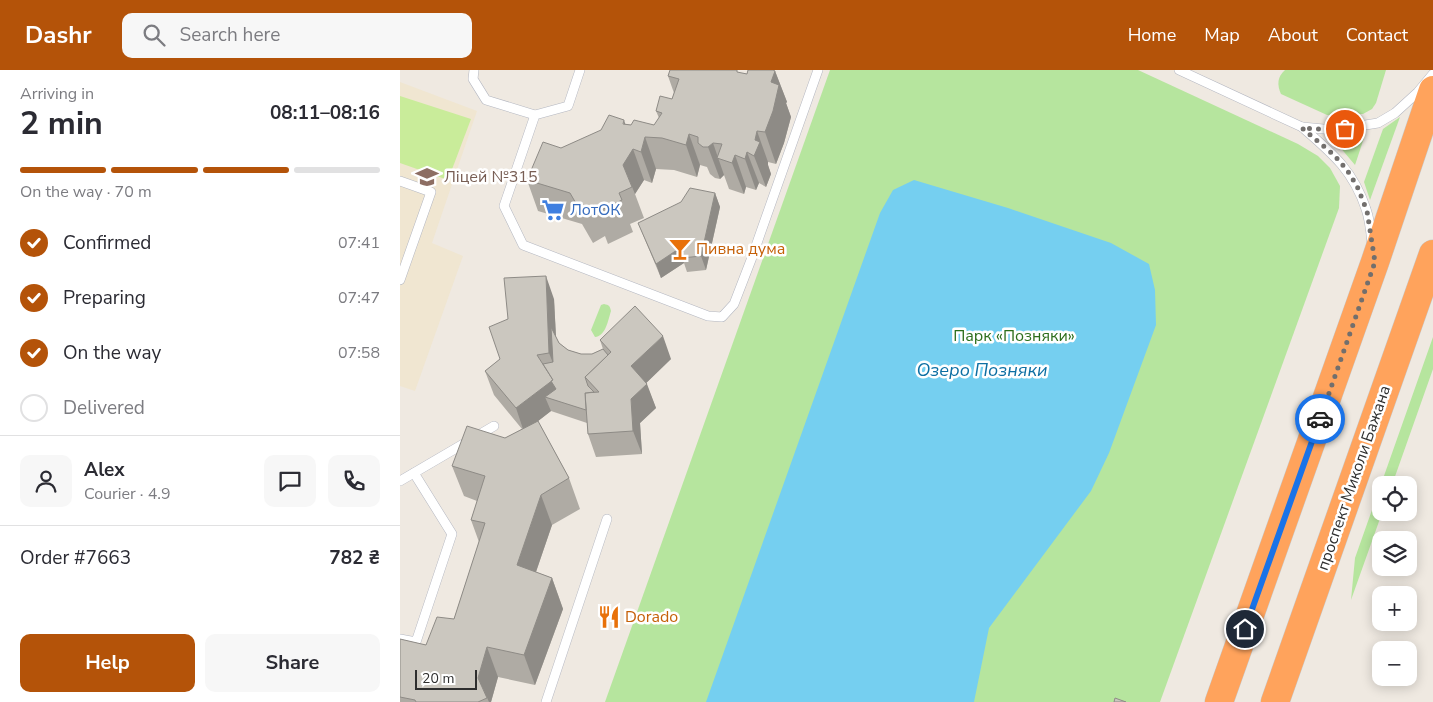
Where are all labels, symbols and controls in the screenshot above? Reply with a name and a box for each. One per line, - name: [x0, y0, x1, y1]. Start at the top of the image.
- search box: [122, 13, 472, 58]
- text: Dashr: [25, 19, 92, 51]
- icon: search: [140, 21, 168, 49]
- text: Search here: [180, 22, 280, 48]
- text: Home: [1128, 23, 1176, 47]
- text: Map: [1204, 23, 1240, 47]
- text: About: [1268, 23, 1318, 47]
- text: Contact: [1346, 23, 1408, 47]
- text: Arriving in: [20, 83, 94, 105]
- text: 08:11–08:16: [270, 100, 380, 126]
- text: 2 min: [20, 102, 103, 145]
- pin: [1324, 108, 1366, 150]
- icon: bag: [1331, 115, 1359, 143]
- school or university icon: Ліцей №315: [414, 164, 440, 190]
- place label: Ліцей №315: [444, 166, 538, 188]
- text: On the way · 70 m: [20, 181, 152, 203]
- supermarket icon: ЛотОК: [540, 197, 566, 223]
- place label: ЛотОК: [570, 199, 621, 221]
- icon: check: [20, 229, 48, 257]
- text: Confirmed: [63, 230, 151, 256]
- text: 07:41: [338, 232, 380, 254]
- bar icon: Пивна дума: [667, 236, 693, 262]
- place label: Пивна дума: [696, 238, 785, 260]
- icon: check: [20, 284, 48, 312]
- text: Preparing: [63, 285, 146, 311]
- text: 07:47: [338, 287, 380, 309]
- park label: Парк «Позняки»: [953, 325, 1075, 347]
- icon: check: [20, 339, 48, 367]
- text: On the way: [63, 340, 161, 366]
- text: 07:58: [338, 342, 380, 364]
- water label: Озеро Позняки: [917, 358, 1048, 382]
- street label: проспект Миколи Бажана: [1312, 382, 1396, 574]
- courier: [1295, 394, 1345, 444]
- text: Delivered: [63, 395, 145, 421]
- icon: car: [1306, 405, 1334, 433]
- button: person: [20, 455, 72, 507]
- button: chat: [264, 455, 316, 507]
- button: phone: [328, 455, 380, 507]
- text: Alex: [84, 457, 125, 483]
- map controls: [1372, 476, 1417, 686]
- button: locate: [1372, 476, 1417, 521]
- text: Courier · 4.9: [84, 483, 170, 505]
- button: layers: [1372, 531, 1417, 576]
- text: Order #7663: [20, 545, 131, 571]
- text: 782 ₴: [329, 545, 380, 571]
- button: +: [1372, 586, 1417, 631]
- restaurant icon: Dorado: [596, 604, 622, 630]
- place label: Dorado: [625, 606, 678, 628]
- pin: [1224, 608, 1266, 650]
- icon: home: [1231, 615, 1259, 643]
- button: Help: [20, 634, 195, 692]
- button: Share: [205, 634, 380, 692]
- button: −: [1372, 641, 1417, 686]
- scale bar: [415, 667, 478, 690]
- text: 20 m: [422, 669, 454, 688]

